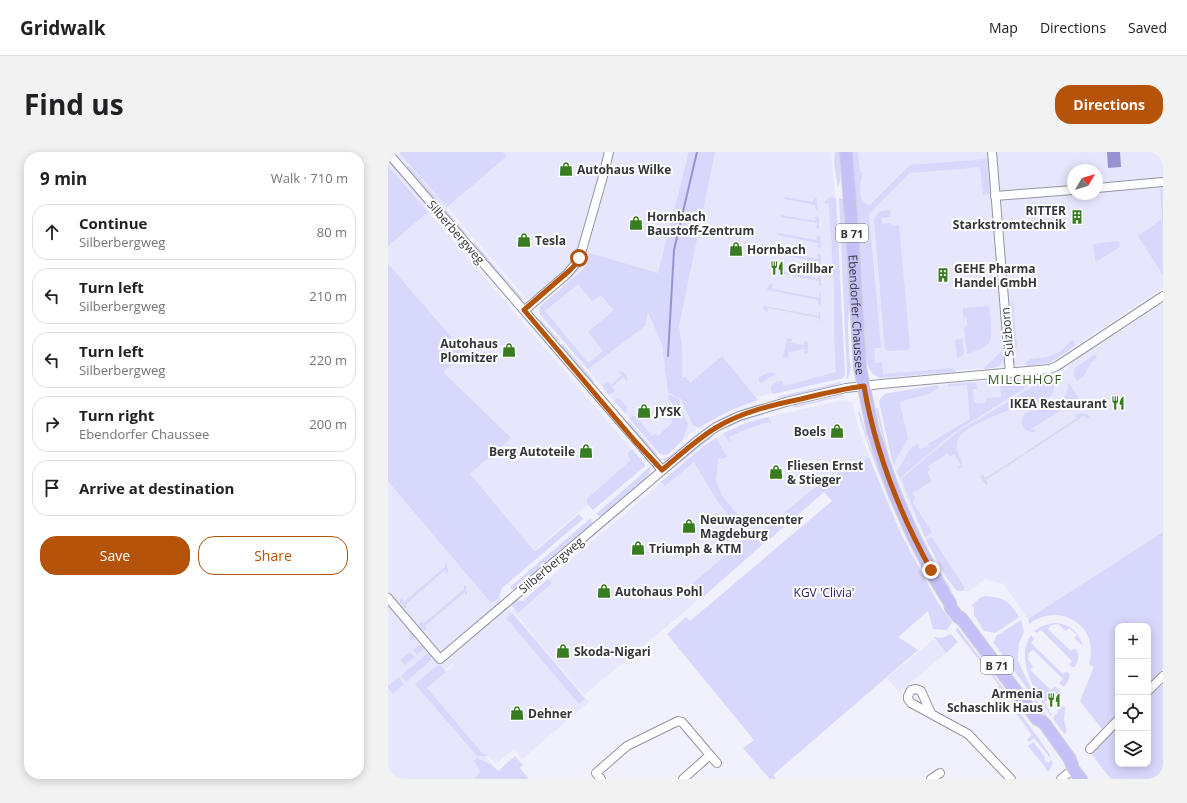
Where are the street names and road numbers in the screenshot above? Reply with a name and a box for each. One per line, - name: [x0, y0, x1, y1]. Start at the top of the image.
- street label: Silberbergweg: [423, 196, 489, 268]
- road number: B 71: [836, 224, 868, 242]
- street label: Ebendorfer Chaussee: [845, 254, 870, 377]
- street label: Sülzborn: [996, 307, 1018, 357]
- street label: Silberbergweg: [515, 533, 587, 597]
- road number: B 71: [981, 656, 1013, 674]

